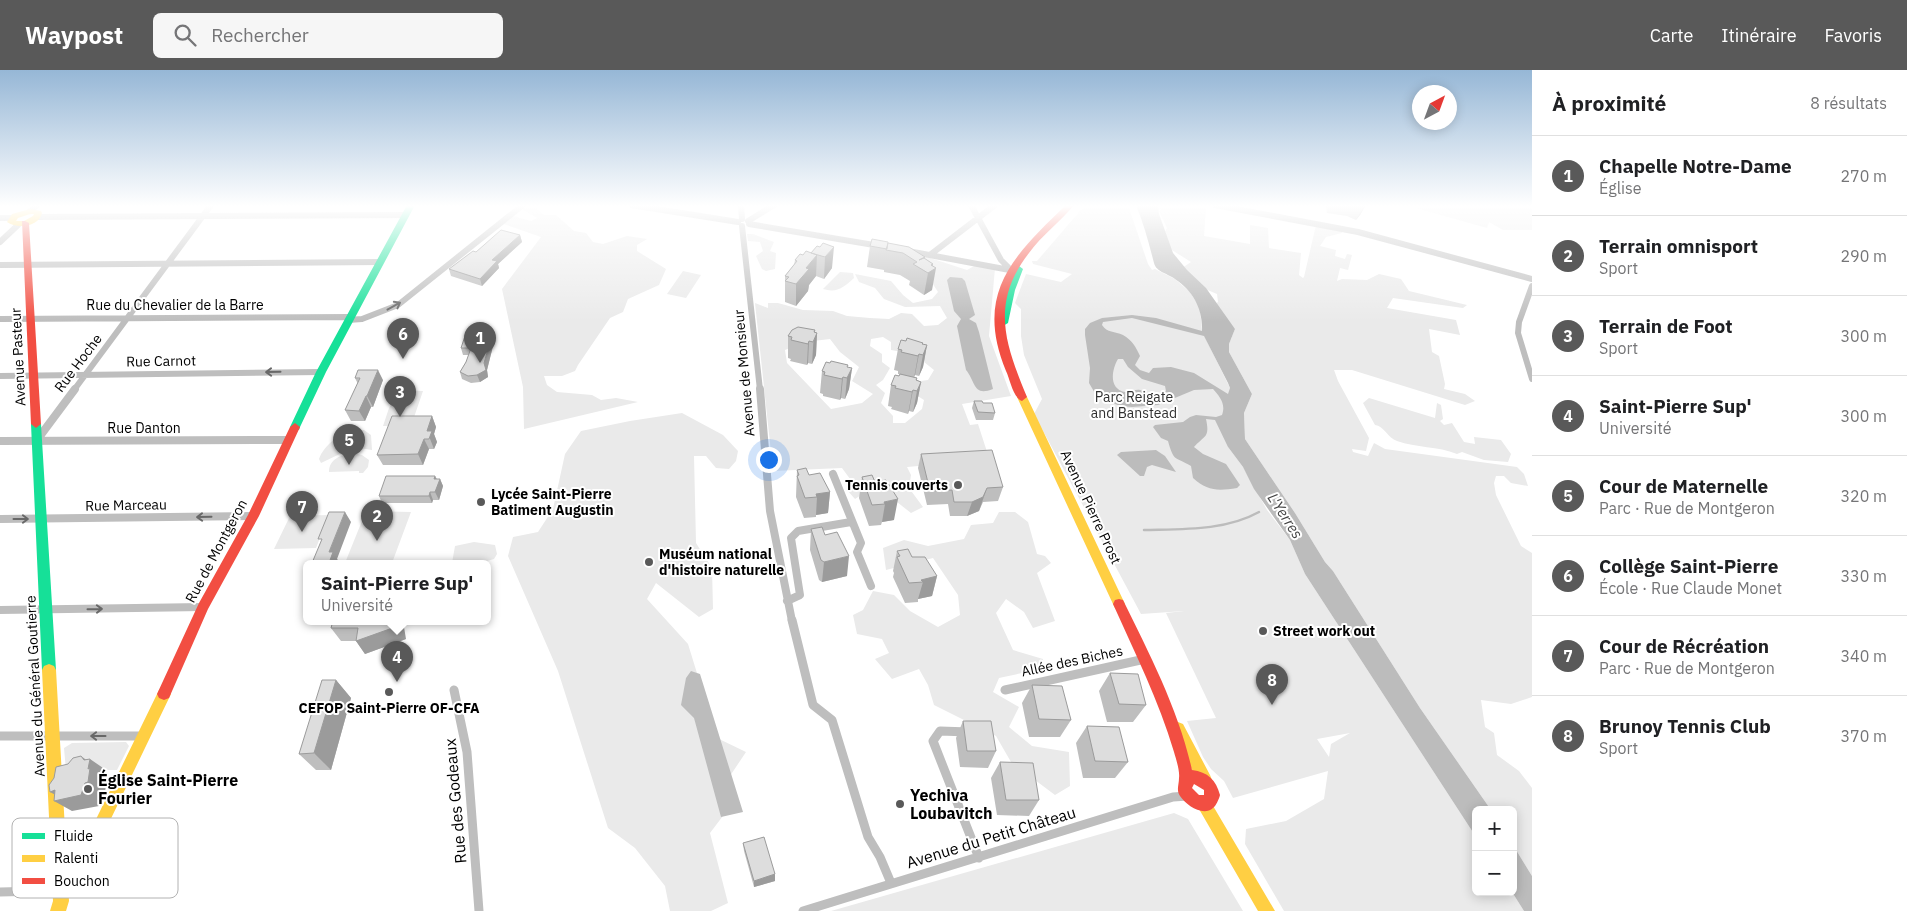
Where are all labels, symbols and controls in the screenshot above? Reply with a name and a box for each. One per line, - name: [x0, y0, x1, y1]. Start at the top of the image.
- search box: [153, 13, 503, 58]
- text: Waypost: [25, 19, 123, 51]
- icon: search: [171, 21, 199, 49]
- text: Rechercher: [211, 23, 309, 47]
- text: Carte: [1650, 24, 1693, 47]
- text: Itinéraire: [1721, 24, 1797, 47]
- text: Favoris: [1825, 24, 1882, 47]
- north arrow: [1412, 85, 1457, 130]
- text: À proximité: [1552, 89, 1666, 117]
- text: 8 résultats: [1810, 93, 1887, 113]
- text: Chapelle Notre-Dame: [1599, 154, 1792, 178]
- text: 1: [1563, 166, 1573, 186]
- text: 270 m: [1840, 166, 1887, 186]
- text: Église: [1599, 178, 1642, 198]
- text: Terrain omnisport: [1599, 234, 1758, 258]
- text: 2: [1563, 246, 1573, 266]
- text: 290 m: [1840, 246, 1887, 266]
- text: Sport: [1599, 258, 1638, 278]
- street label: Rue du Chevalier de la Barre: [86, 296, 264, 314]
- one-way arrow: [387, 301, 402, 311]
- street label: Avenue Pasteur: [6, 307, 30, 407]
- street label: Avenue de Monsieur: [729, 309, 759, 437]
- text: Terrain de Foot: [1599, 314, 1733, 338]
- pin: 6: [387, 318, 419, 359]
- pin: 1: [464, 322, 496, 363]
- text: 3: [1563, 326, 1573, 346]
- text: 300 m: [1840, 326, 1887, 346]
- street label: Rue Hoche: [50, 330, 106, 396]
- text: Sport: [1599, 338, 1638, 358]
- street label: Rue Carnot: [126, 351, 196, 371]
- one-way arrow: [265, 368, 281, 377]
- pin: 3: [384, 376, 416, 417]
- park label: Parc Reigate and Banstead: [1091, 388, 1177, 422]
- text: Saint-Pierre Sup': [1599, 394, 1752, 418]
- text: 4: [1563, 406, 1573, 426]
- text: 300 m: [1840, 406, 1887, 426]
- text: Université: [1599, 418, 1671, 438]
- street label: Rue Danton: [107, 419, 181, 437]
- pin: 5: [333, 424, 365, 465]
- your location: [756, 447, 782, 473]
- street label: Avenue Pierre Prost: [1057, 447, 1125, 567]
- text: Cour de Maternelle: [1599, 474, 1768, 498]
- place label: Tennis couverts: [845, 476, 948, 494]
- marker: Tennis couverts: [952, 479, 964, 491]
- place label: Lycée Saint-Pierre Batiment Augustin: [491, 485, 614, 519]
- text: 5: [1563, 486, 1573, 506]
- text: 320 m: [1840, 486, 1887, 506]
- water label: L'Yerres: [1264, 489, 1307, 542]
- pin: 7: [286, 491, 318, 532]
- street label: Rue Marceau: [85, 495, 167, 515]
- street label: Rue de Montgeron: [181, 496, 251, 606]
- marker: Lycée Saint-Pierre Batiment Augustin: [475, 496, 487, 508]
- text: Parc · Rue de Montgeron: [1599, 498, 1775, 518]
- pin: 2: [361, 500, 393, 541]
- one-way arrow: [197, 512, 213, 522]
- one-way arrow: [12, 514, 28, 524]
- place label: Muséum national d'histoire naturelle: [659, 545, 784, 579]
- text: Collège Saint-Pierre: [1599, 554, 1778, 578]
- marker: Muséum national d'histoire naturelle: [643, 556, 655, 568]
- popup: [303, 560, 491, 625]
- text: 6: [1563, 566, 1573, 586]
- text: 330 m: [1840, 566, 1887, 586]
- text: Saint-Pierre Sup': [321, 571, 473, 595]
- text: École · Rue Claude Monet: [1599, 578, 1782, 598]
- street label: Avenue du Général Goutierre: [21, 595, 49, 777]
- text: Université: [321, 595, 393, 615]
- one-way arrow: [87, 604, 103, 614]
- place label: Street work out: [1273, 622, 1375, 640]
- marker: Street work out: [1257, 625, 1269, 637]
- text: Cour de Récréation: [1599, 634, 1769, 658]
- pin: 4: [381, 641, 413, 682]
- street label: Allée des Biches: [1020, 641, 1125, 681]
- text: 7: [1563, 646, 1573, 666]
- text: 340 m: [1840, 646, 1887, 666]
- text: Parc · Rue de Montgeron: [1599, 658, 1775, 678]
- pin: 8: [1256, 664, 1288, 705]
- marker: CEFOP Saint-Pierre OF-CFA: [383, 686, 395, 698]
- place label: CEFOP Saint-Pierre OF-CFA: [299, 699, 480, 717]
- text: Brunoy Tennis Club: [1599, 714, 1771, 738]
- text: 8: [1563, 726, 1573, 746]
- text: 370 m: [1840, 726, 1887, 746]
- one-way arrow: [91, 731, 107, 740]
- street label: Rue des Godeaux: [440, 738, 470, 864]
- text: Sport: [1599, 738, 1638, 758]
- place label: Église Saint-Pierre Fourier: [98, 769, 238, 808]
- marker: Église Saint-Pierre Fourier: [82, 783, 94, 795]
- place label: Yechiva Loubavitch: [910, 785, 993, 823]
- marker: Yechiva Loubavitch: [894, 798, 906, 810]
- street label: Avenue du Petit Château: [904, 802, 1078, 872]
- map controls: [1472, 806, 1517, 896]
- button: +: [1472, 806, 1517, 851]
- legend: [12, 818, 178, 898]
- text: Fluide: [54, 827, 93, 845]
- text: Ralenti: [54, 849, 98, 867]
- button: −: [1472, 851, 1517, 896]
- text: Bouchon: [54, 872, 110, 890]

